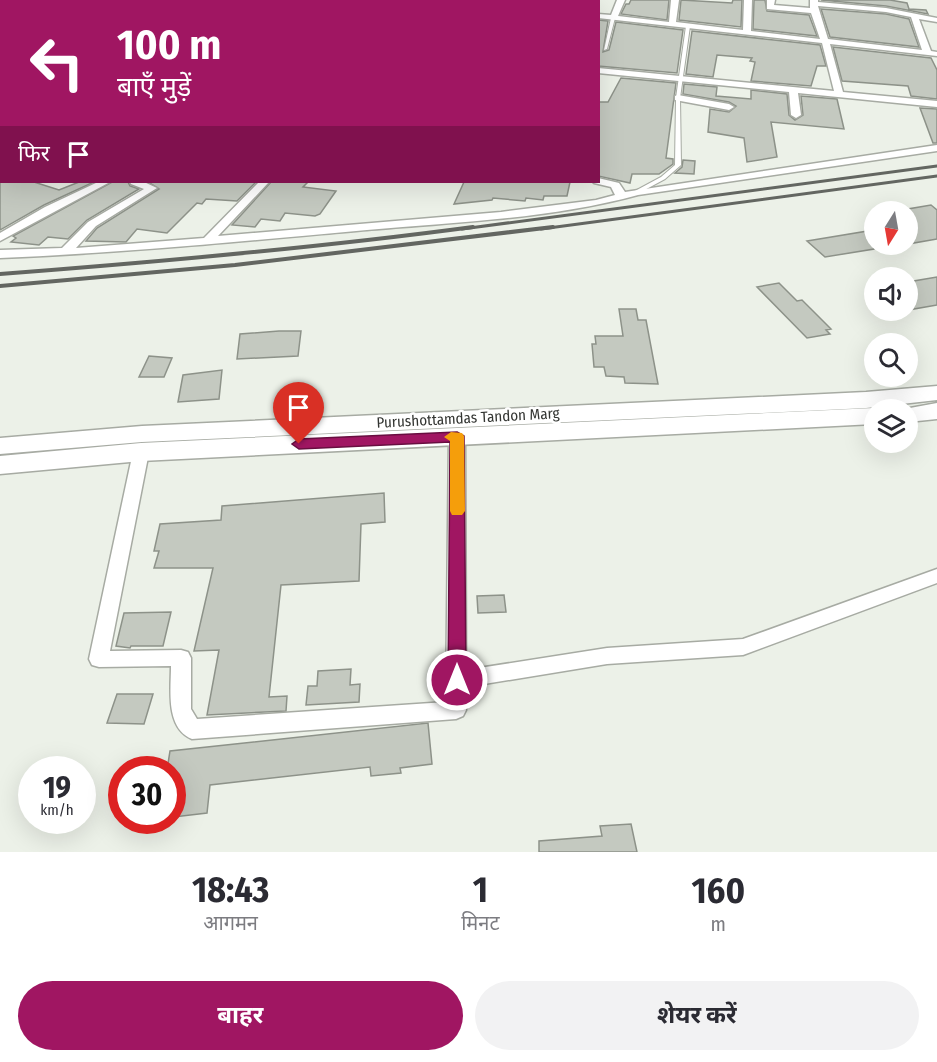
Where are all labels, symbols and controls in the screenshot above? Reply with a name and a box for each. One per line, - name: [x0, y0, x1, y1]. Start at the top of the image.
- text: 100 m: [117, 20, 221, 70]
- icon: left: [18, 24, 96, 102]
- text: बाएँ मुड़ें: [117, 71, 191, 103]
- icon: arrive: [62, 138, 95, 171]
- text: फिर: [18, 140, 50, 167]
- north arrow: [864, 201, 918, 255]
- map controls: [864, 201, 918, 453]
- button: sound: [864, 267, 918, 321]
- button: search: [864, 333, 918, 387]
- pin: [273, 382, 324, 444]
- icon: arrive: [282, 391, 315, 424]
- button: layers: [864, 399, 918, 453]
- street label: Purushottamdas Tandon Marg: [376, 404, 560, 432]
- position arrow: [425, 648, 489, 712]
- speed limit sign: 30: [108, 756, 186, 834]
- text: 19: [43, 770, 71, 806]
- text: km/h: [40, 801, 74, 819]
- text: 18:43: [192, 868, 269, 912]
- text: 1: [473, 868, 488, 912]
- text: 160: [691, 869, 745, 913]
- text: आगमन: [203, 911, 258, 935]
- text: मिनट: [461, 911, 500, 935]
- text: m: [711, 912, 726, 936]
- button: बाहर: [18, 981, 463, 1050]
- button: शेयर करें: [475, 981, 919, 1050]

